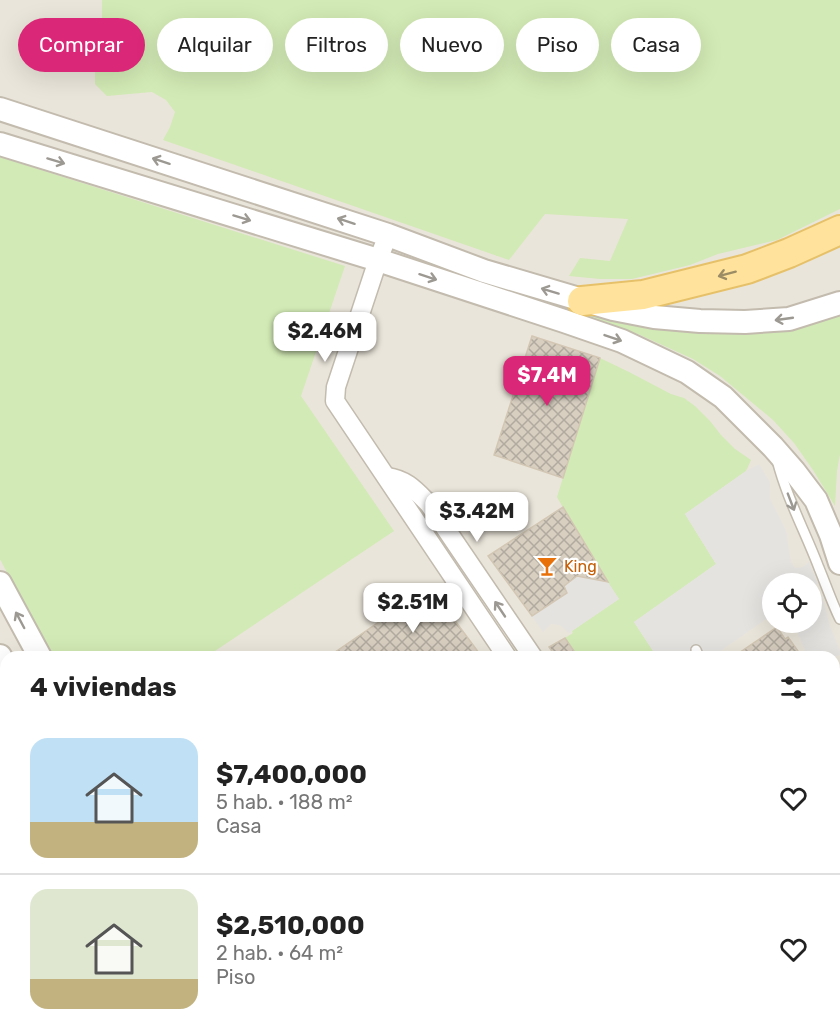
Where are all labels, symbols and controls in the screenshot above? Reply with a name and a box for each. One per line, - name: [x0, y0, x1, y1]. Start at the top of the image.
- chip: Comprar: [18, 18, 145, 72]
- chip: Alquilar: [157, 18, 273, 72]
- chip: Filtros: [285, 18, 388, 72]
- chip: Nuevo: [400, 18, 504, 72]
- chip: Piso: [516, 18, 599, 72]
- chip: Casa: [611, 18, 701, 72]
- one-way arrow: [152, 155, 171, 166]
- one-way arrow: [46, 156, 65, 167]
- one-way arrow: [232, 214, 251, 225]
- one-way arrow: [337, 215, 356, 226]
- one-way arrow: [718, 269, 737, 281]
- one-way arrow: [418, 272, 437, 283]
- one-way arrow: [541, 285, 560, 296]
- pin: $2.46M: [276, 312, 374, 363]
- one-way arrow: [774, 313, 794, 324]
- text: $2.46M: [287, 319, 363, 343]
- one-way arrow: [604, 333, 622, 344]
- pin: $7.4M: [505, 356, 589, 407]
- text: $7.4M: [517, 363, 577, 387]
- pin: $3.42M: [428, 492, 526, 543]
- one-way arrow: [786, 493, 797, 511]
- text: $3.42M: [439, 499, 515, 523]
- bar icon: King: [535, 554, 559, 578]
- place label: King: [564, 557, 597, 576]
- map controls: [762, 573, 822, 633]
- button: locate: [762, 573, 822, 633]
- pin: $2.51M: [364, 583, 462, 634]
- text: $2.51M: [377, 590, 449, 614]
- one-way arrow: [494, 601, 506, 617]
- one-way arrow: [14, 612, 26, 629]
- icon: filters: [777, 671, 810, 704]
- text: 4 viviendas: [30, 672, 177, 703]
- text: $7,400,000: [216, 759, 367, 790]
- icon: home: [78, 762, 150, 834]
- icon: heart: [777, 782, 810, 815]
- text: 5 hab. · 188 m²: [216, 790, 353, 814]
- text: Casa: [216, 814, 262, 838]
- text: $2,510,000: [216, 910, 365, 941]
- icon: home: [78, 913, 150, 985]
- icon: heart: [777, 933, 810, 966]
- text: 2 hab. · 64 m²: [216, 941, 343, 965]
- text: Piso: [216, 965, 255, 989]

